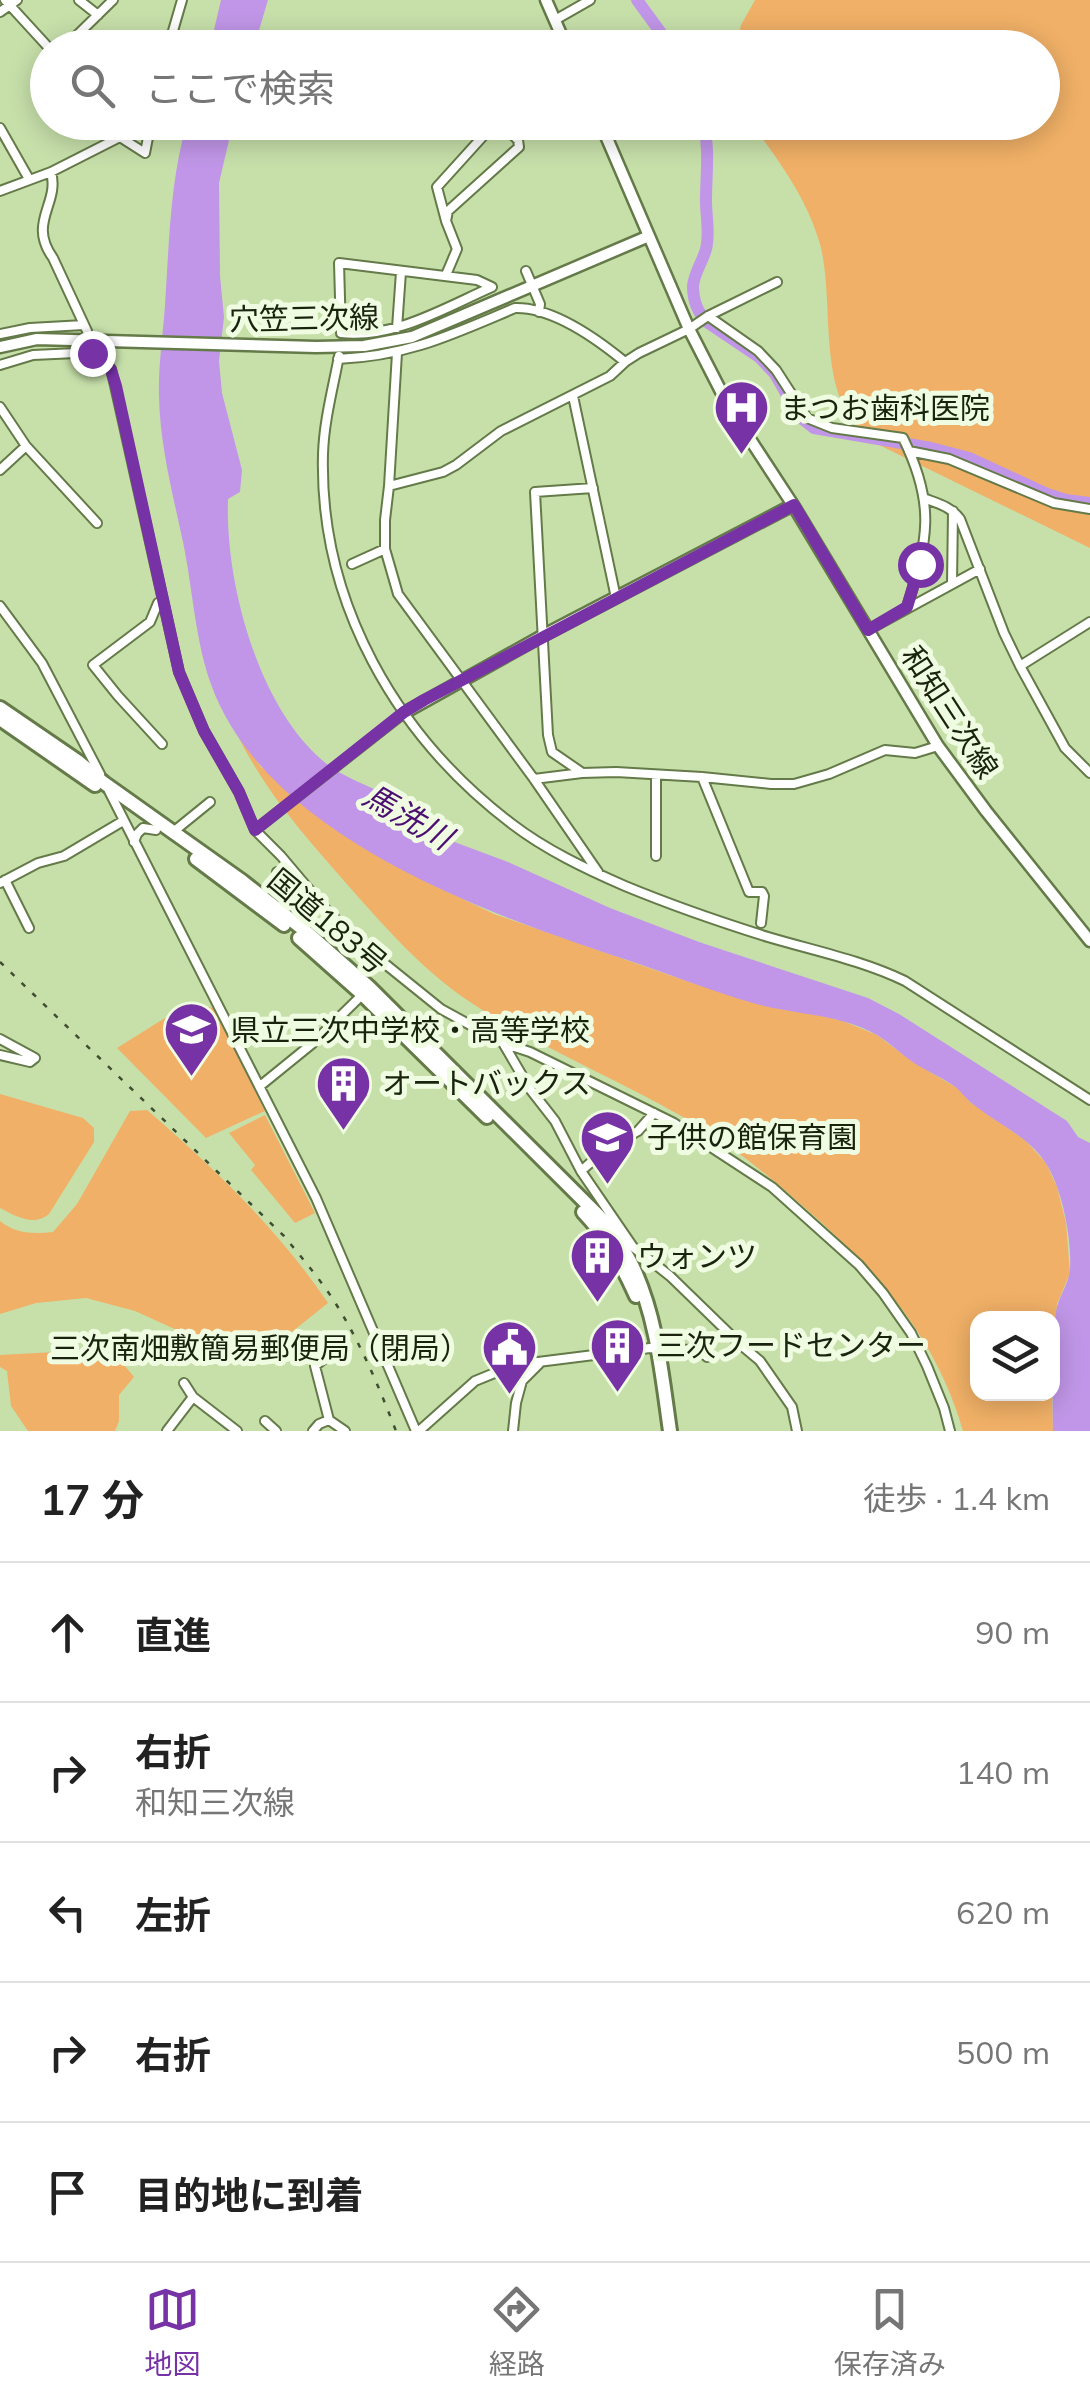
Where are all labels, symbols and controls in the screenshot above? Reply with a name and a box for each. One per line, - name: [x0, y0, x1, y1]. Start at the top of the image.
- search box: [30, 30, 1060, 140]
- icon: search: [65, 58, 120, 113]
- text: ここで検索: [145, 64, 335, 112]
- street label: 穴笠三次線: [229, 298, 379, 338]
- route end: [70, 331, 116, 377]
- hospital icon: まつお歯科医院: [711, 378, 771, 457]
- place label: まつお歯科医院: [780, 389, 990, 427]
- route start: [898, 542, 944, 588]
- street label: 和知三次線: [893, 639, 1007, 785]
- water label: 馬洗川: [356, 775, 462, 859]
- street label: 国道183号: [261, 860, 395, 982]
- school or university icon: 県立三次中学校・高等学校: [161, 1000, 221, 1079]
- place label: 県立三次中学校・高等学校: [230, 1011, 590, 1049]
- building icon: オートバックス: [313, 1053, 373, 1132]
- place label: オートバックス: [382, 1064, 591, 1102]
- school or university icon: 子供の館保育園: [578, 1107, 638, 1186]
- place label: 子供の館保育園: [647, 1118, 857, 1156]
- building icon: ウォンツ: [568, 1226, 628, 1305]
- place label: ウォンツ: [637, 1237, 757, 1275]
- map controls: [970, 1311, 1060, 1401]
- button: layers: [970, 1311, 1060, 1401]
- building icon: 三次フードセンター: [587, 1315, 647, 1394]
- public building icon: 三次南畑敷簡易郵便局（閉局）: [479, 1318, 539, 1397]
- place label: 三次フードセンター: [656, 1326, 926, 1364]
- place label: 三次南畑敷簡易郵便局（閉局）: [50, 1329, 470, 1367]
- text: 17 分: [40, 1473, 144, 1526]
- text: 徒歩 · 1.4 km: [863, 1478, 1050, 1518]
- icon: ahead: [40, 1605, 95, 1660]
- text: 直進: [135, 1611, 211, 1659]
- text: 90 m: [975, 1612, 1050, 1652]
- text: 右折: [135, 1728, 211, 1776]
- icon: right: [40, 1745, 95, 1800]
- text: 140 m: [956, 1752, 1050, 1792]
- text: 和知三次線: [135, 1782, 295, 1822]
- icon: left: [40, 1885, 95, 1940]
- text: 左折: [135, 1891, 211, 1939]
- text: 620 m: [956, 1892, 1050, 1932]
- icon: right: [40, 2025, 95, 2080]
- text: 右折: [135, 2031, 211, 2079]
- text: 500 m: [956, 2032, 1050, 2072]
- icon: arrive: [40, 2165, 95, 2220]
- text: 目的地に到着: [135, 2171, 363, 2219]
- tab: 地図: [144, 2282, 200, 2382]
- tab: 経路: [489, 2282, 545, 2382]
- tab: 保存済み: [834, 2282, 946, 2382]

